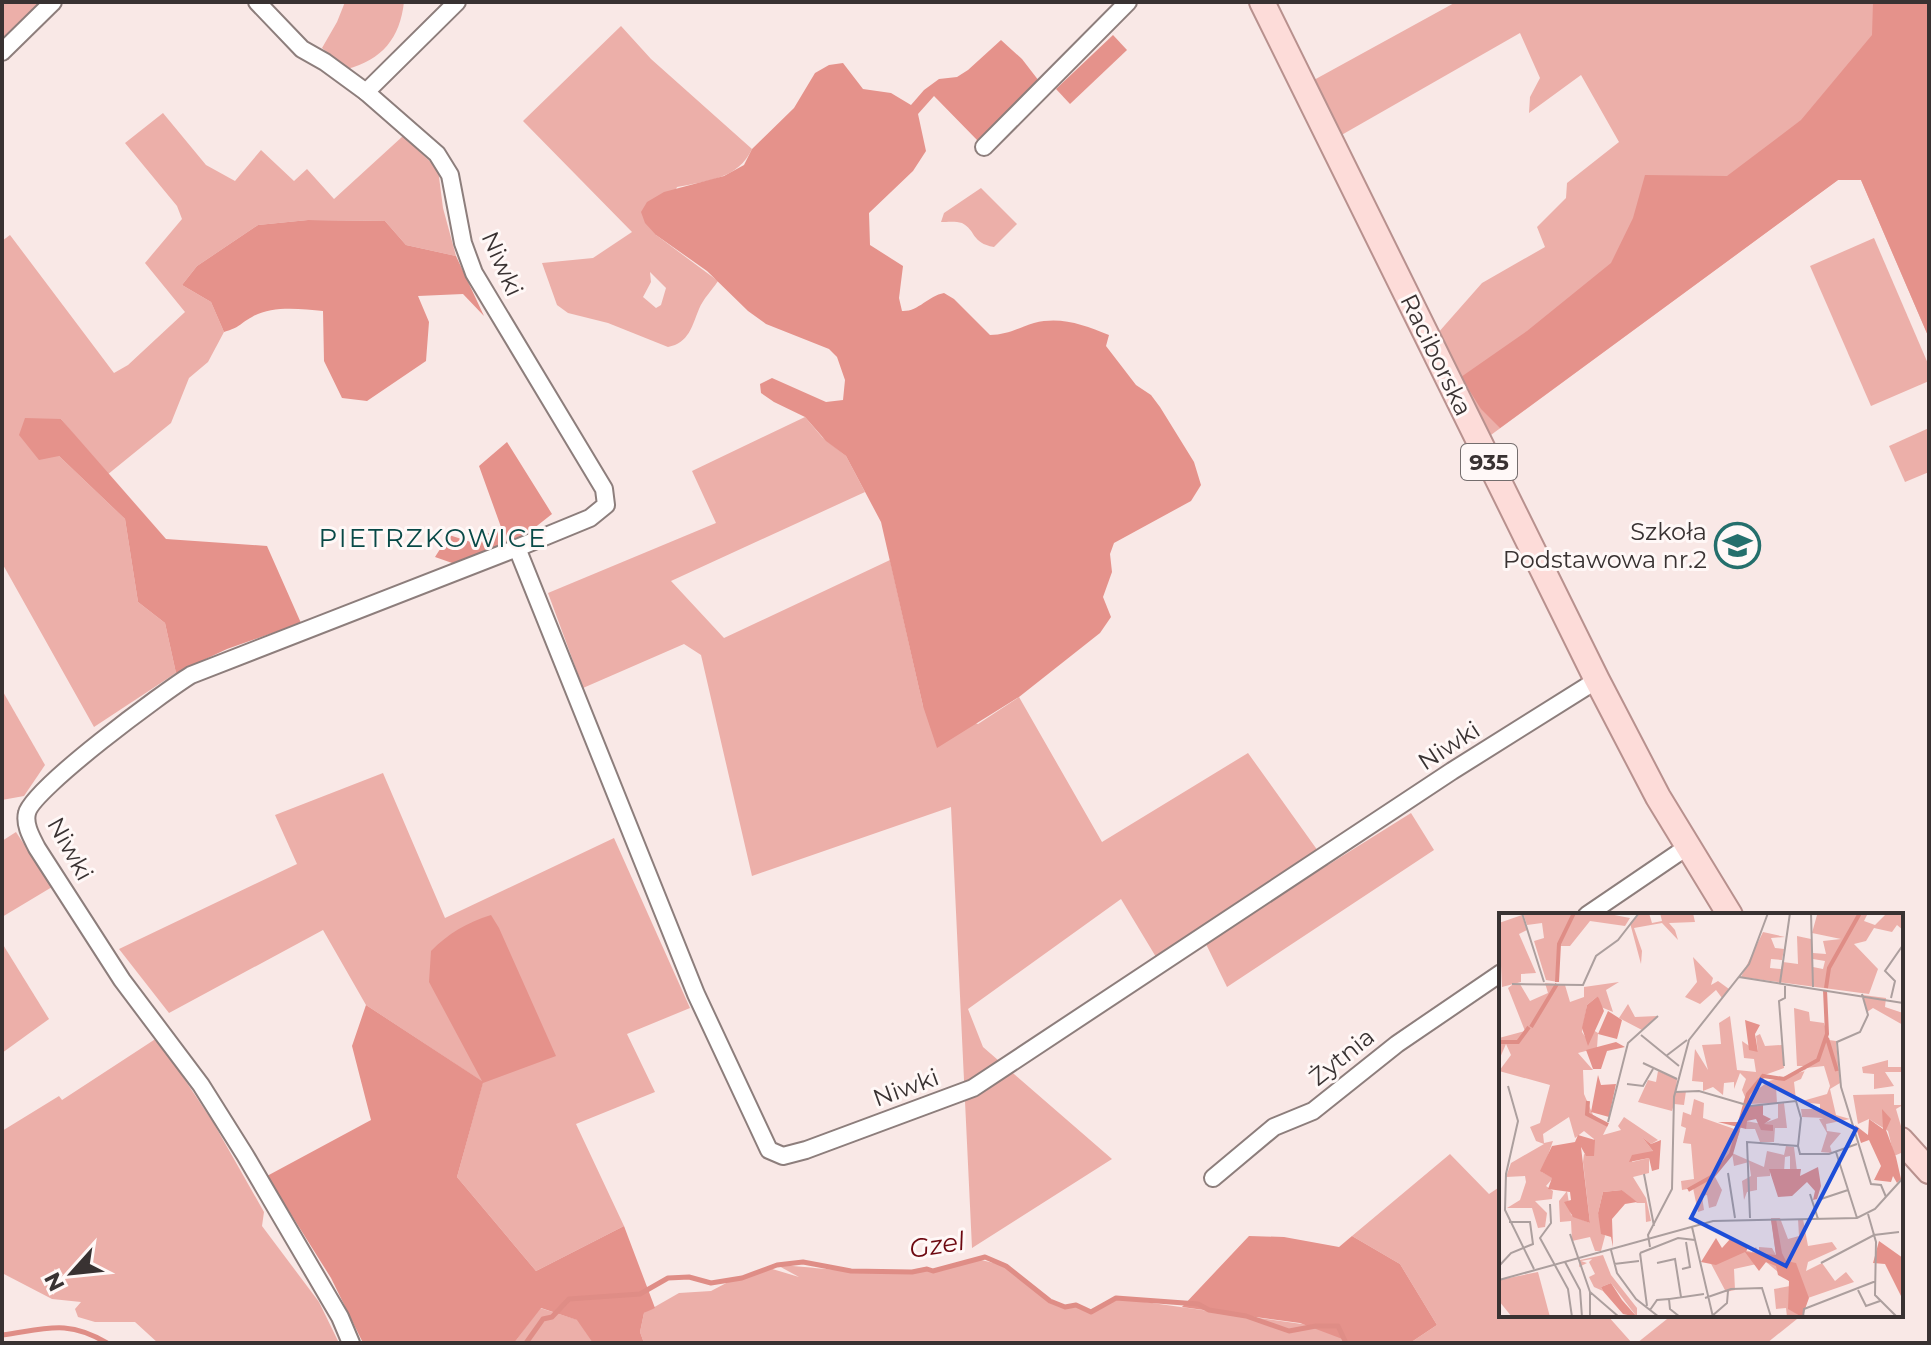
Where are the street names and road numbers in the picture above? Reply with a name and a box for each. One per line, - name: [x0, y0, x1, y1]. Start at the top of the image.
- street label: Niwki: [475, 227, 530, 301]
- street label: Raciborska: [1394, 289, 1478, 420]
- road number: 935: [1461, 444, 1517, 480]
- street label: Niwki: [1412, 715, 1485, 776]
- street label: Niwki: [41, 812, 100, 885]
- street label: Żytnia: [1303, 1022, 1380, 1092]
- street label: Niwki: [869, 1062, 943, 1113]

